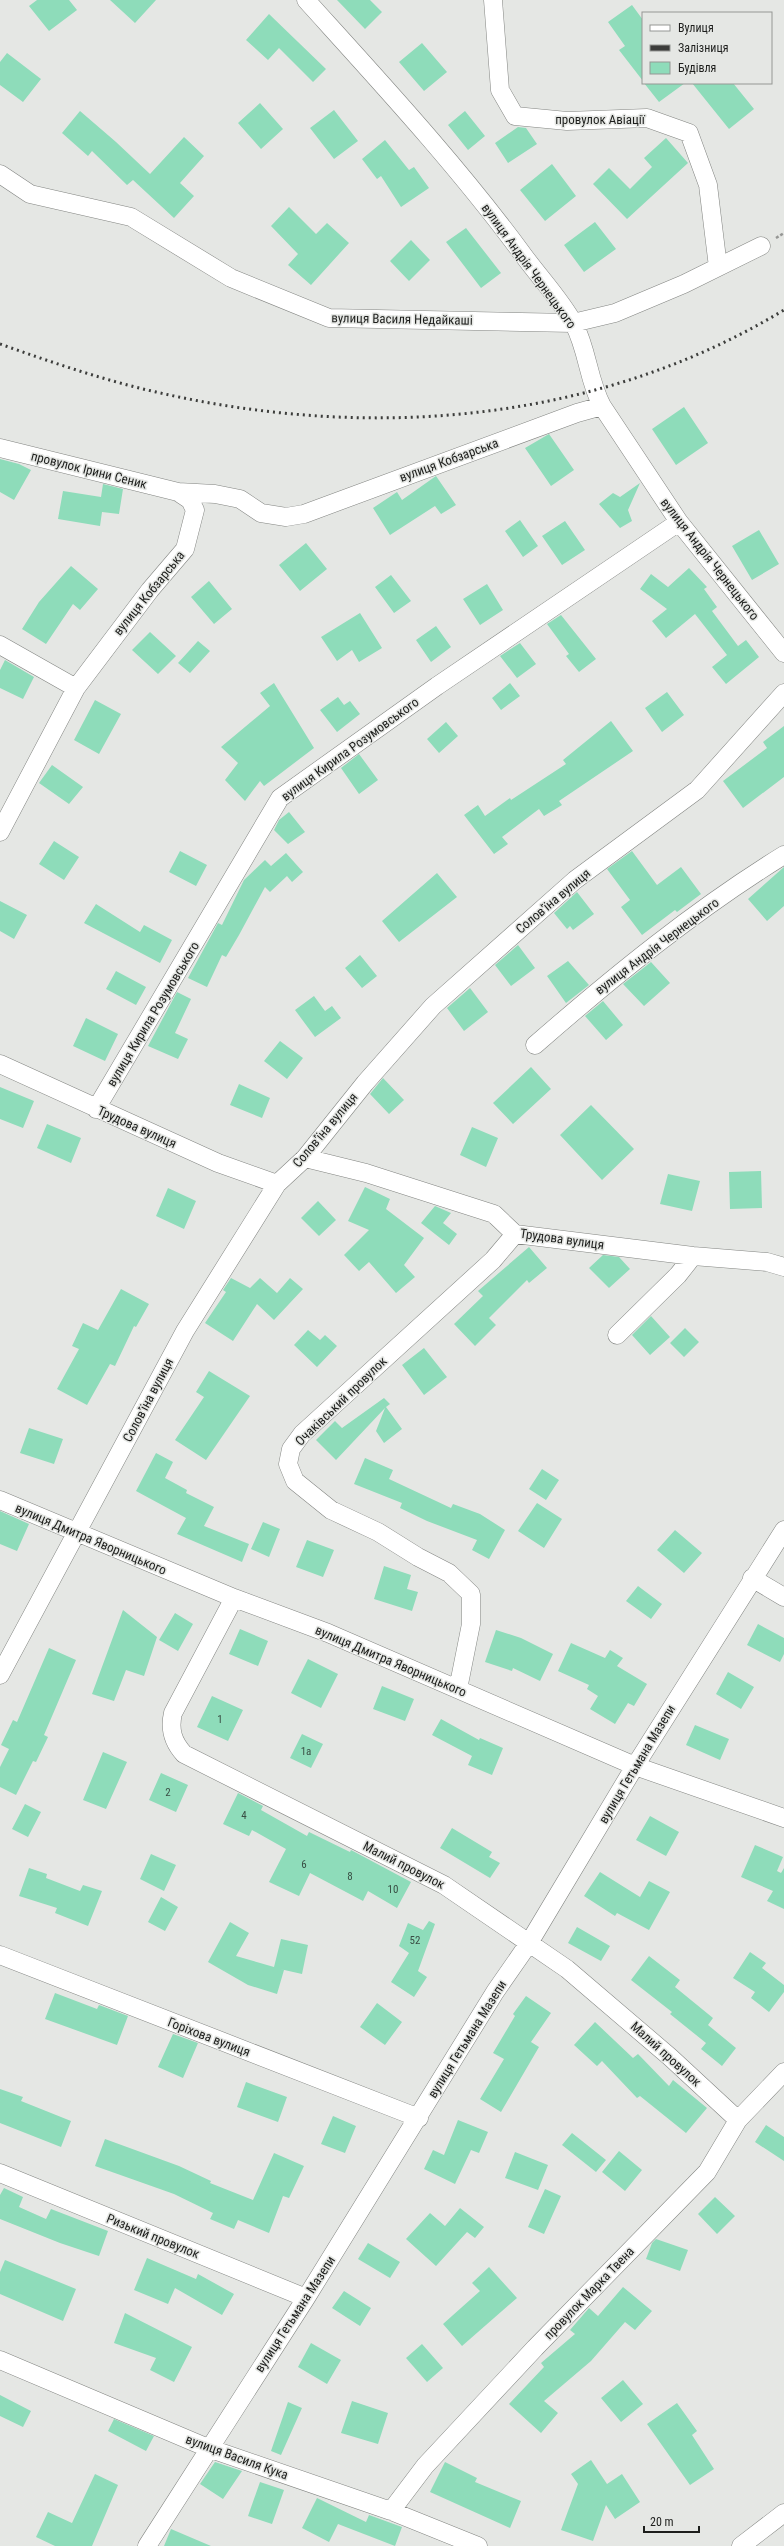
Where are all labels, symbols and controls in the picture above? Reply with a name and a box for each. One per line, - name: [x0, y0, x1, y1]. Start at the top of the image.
- legend: [642, 12, 772, 84]
- text: Вулиця: [678, 21, 714, 35]
- text: Залізниця: [678, 41, 729, 55]
- text: Будівля: [678, 61, 716, 75]
- street label: провулок Авіації: [555, 112, 646, 127]
- street label: вулиця Андрія Чернецького: [479, 201, 579, 331]
- street label: вулиця Василя Недайкаші: [331, 310, 473, 328]
- street label: вулиця Кобзарська: [398, 435, 500, 485]
- street label: провулок Ірини Сеник: [29, 448, 149, 492]
- street label: вулиця Андрія Чернецького: [658, 495, 762, 623]
- street label: вулиця Кобзарська: [110, 548, 188, 638]
- street label: вулиця Кирила Розумовського: [278, 694, 422, 804]
- street label: Солов'їна вулиця: [513, 865, 593, 937]
- street label: вулиця Андрія Чернецького: [592, 895, 722, 997]
- street label: вулиця Кирила Розумовського: [104, 939, 202, 1089]
- street label: Солов'їна вулиця: [289, 1090, 361, 1170]
- street label: Трудова вулиця: [95, 1103, 179, 1151]
- street label: Трудова вулиця: [519, 1226, 605, 1252]
- street label: Очаківський провулок: [292, 1353, 390, 1449]
- street label: Солов'їна вулиця: [120, 1356, 176, 1444]
- street label: вулиця Дмитра Яворницького: [13, 1500, 169, 1578]
- street label: вулиця Дмитра Яворницького: [313, 1622, 469, 1700]
- street label: вулиця Гетьмана Мазепи: [596, 1702, 678, 1826]
- house number: 1: [217, 1713, 223, 1726]
- house number: 1а: [301, 1745, 311, 1758]
- house number: 2: [165, 1786, 171, 1799]
- house number: 4: [241, 1809, 247, 1822]
- street label: Малий провулок: [361, 1838, 448, 1892]
- house number: 6: [301, 1858, 307, 1871]
- house number: 8: [347, 1870, 353, 1883]
- house number: 10: [388, 1883, 398, 1896]
- house number: 52: [410, 1934, 420, 1947]
- street label: вулиця Гетьмана Мазепи: [425, 1978, 509, 2100]
- street label: Горіхова вулиця: [166, 2014, 252, 2060]
- street label: Малий провулок: [628, 2018, 705, 2090]
- street label: Ризький провулок: [104, 2211, 202, 2262]
- street label: провулок Марка Твена: [541, 2244, 637, 2342]
- street label: вулиця Гетьмана Мазепи: [252, 2253, 338, 2375]
- street label: вулиця Василя Кука: [184, 2432, 290, 2482]
- scale bar: [644, 2508, 699, 2534]
- text: 20 m: [650, 2515, 674, 2529]

